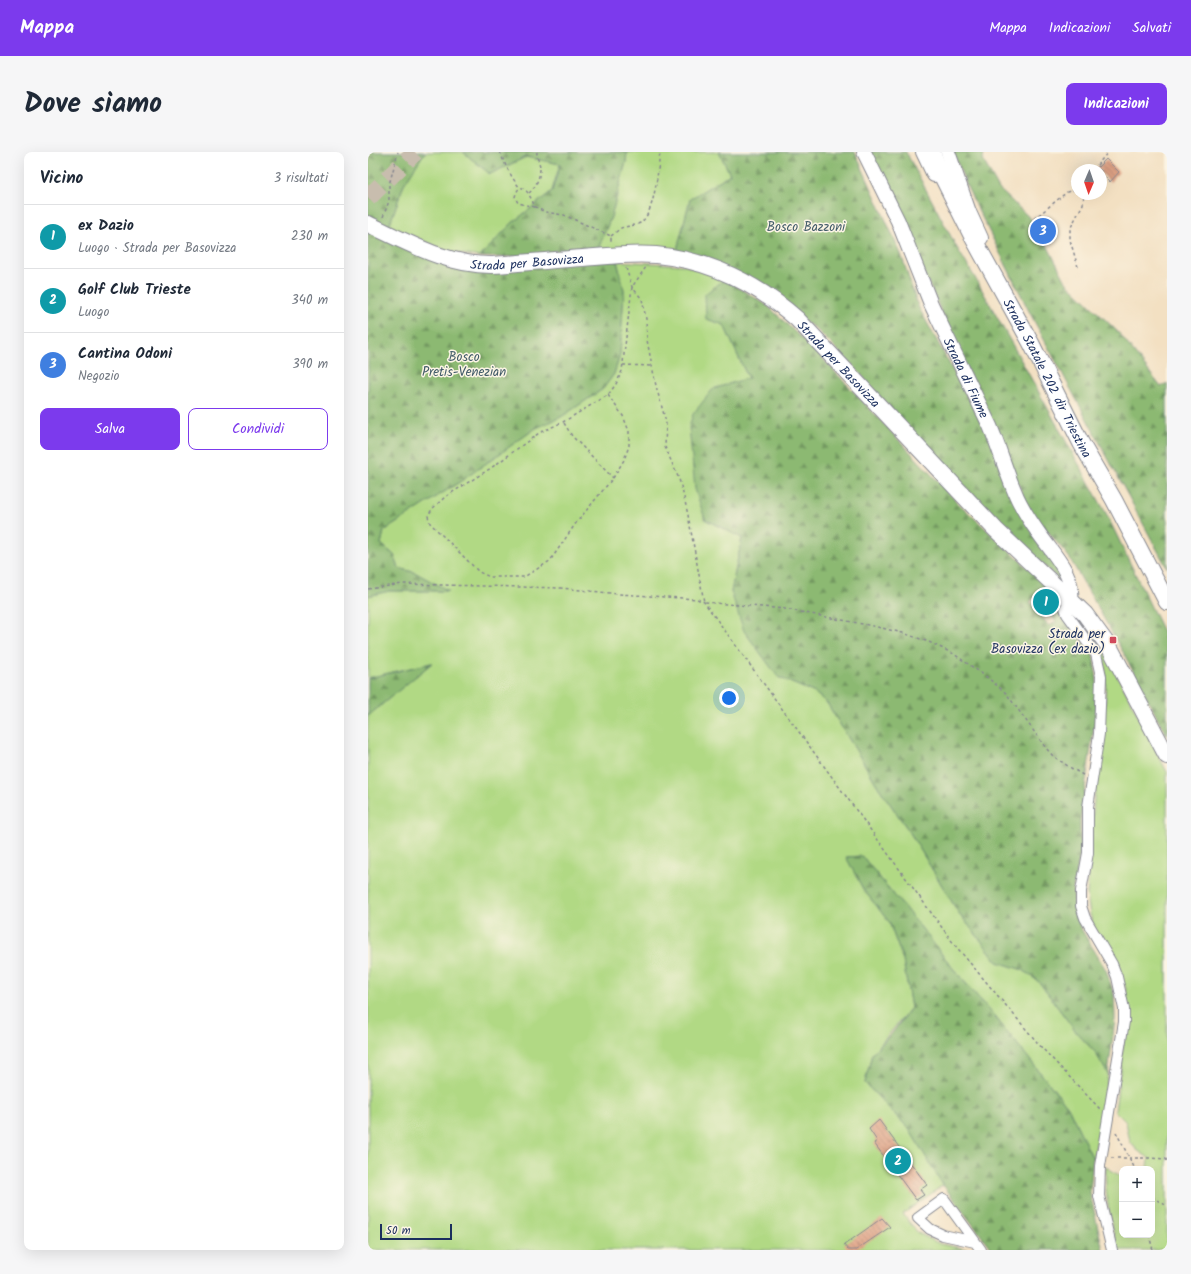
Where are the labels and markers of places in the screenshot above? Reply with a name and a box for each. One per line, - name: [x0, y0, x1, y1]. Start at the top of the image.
- pin: 3: [1030, 216, 1056, 246]
- pin: 1: [1033, 587, 1059, 617]
- place label: Strada per Basovizza (ex dazio): [991, 624, 1106, 660]
- marker: Strada per Basovizza (ex dazio): [1108, 635, 1118, 645]
- pin: 2: [885, 1146, 911, 1176]

